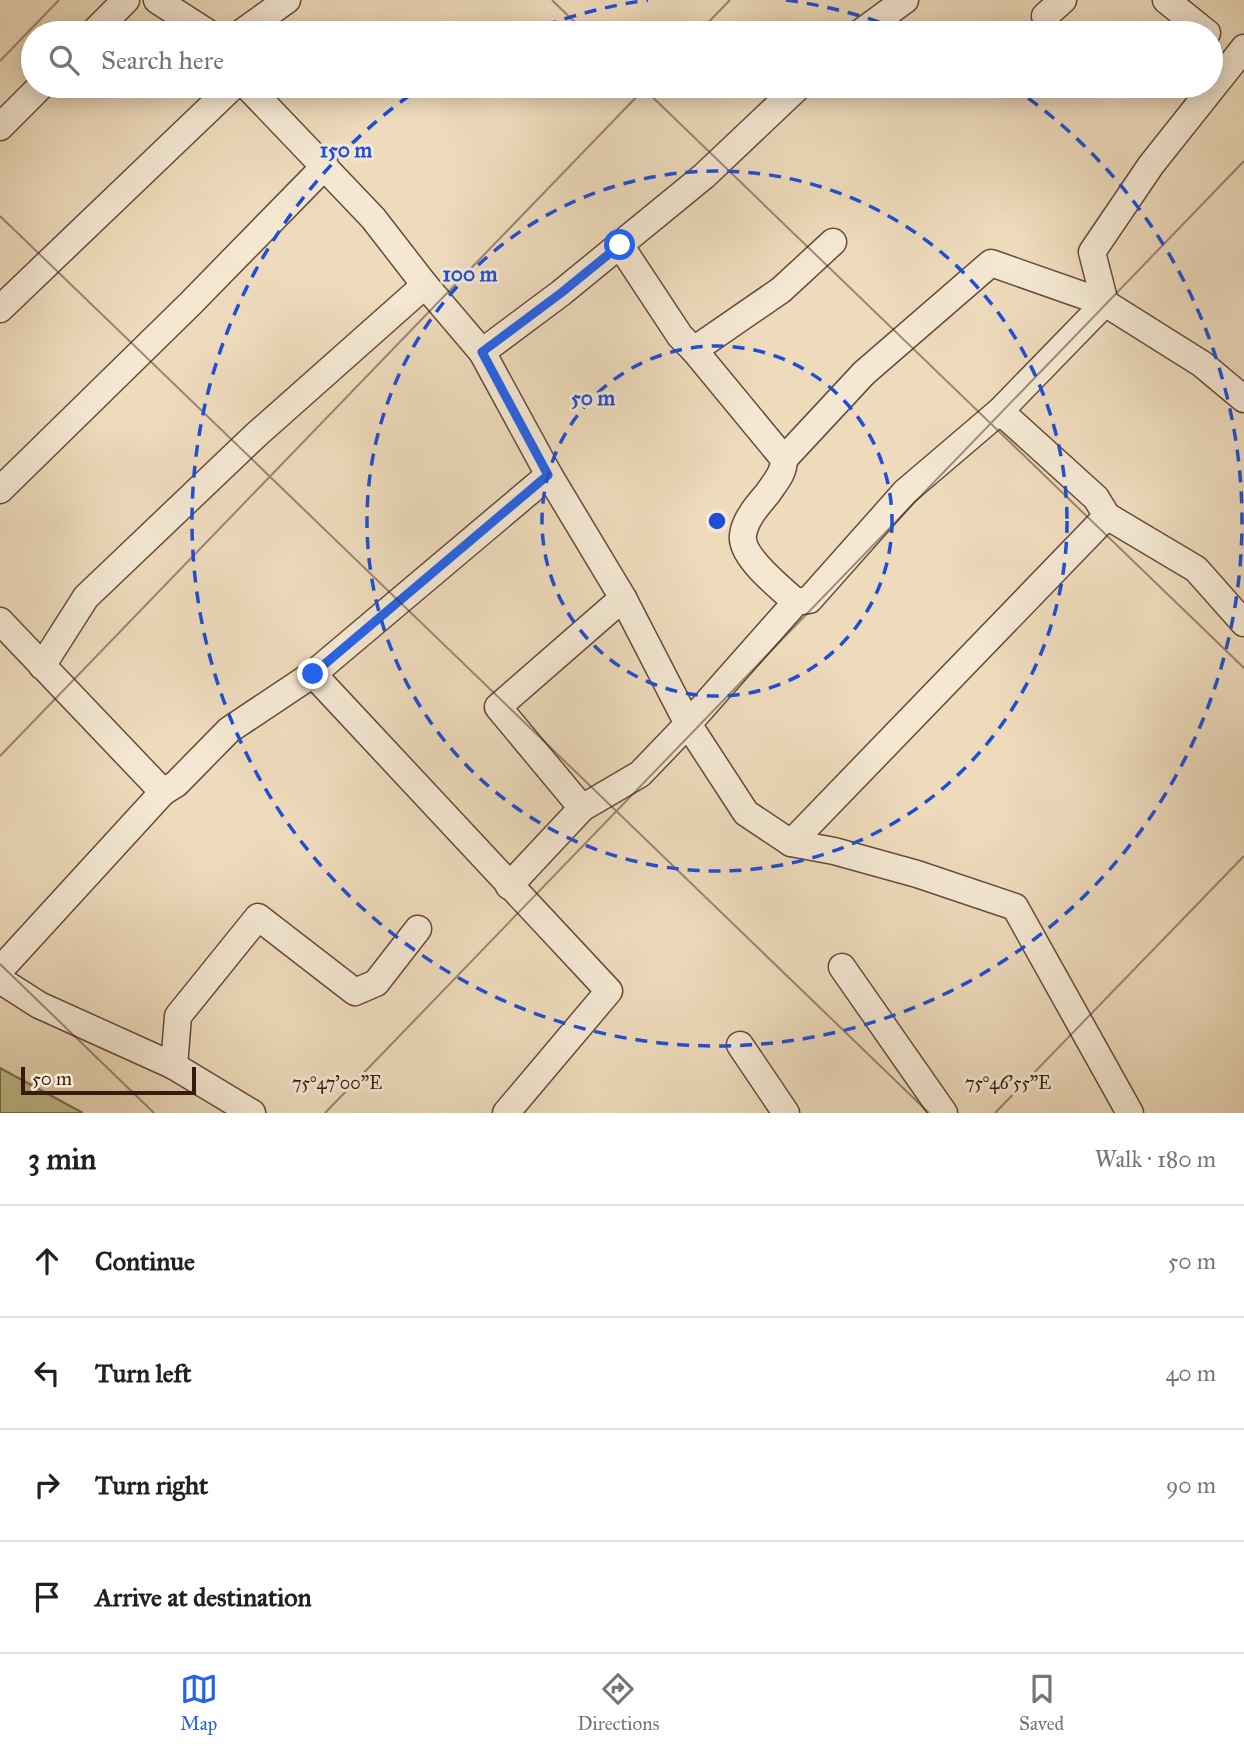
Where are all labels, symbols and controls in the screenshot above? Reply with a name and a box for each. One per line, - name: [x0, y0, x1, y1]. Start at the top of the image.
- search box: [21, 21, 1223, 98]
- icon: search: [45, 41, 83, 79]
- text: Search here: [101, 44, 224, 76]
- text: 150 m: [320, 137, 372, 163]
- route start: [604, 229, 635, 260]
- text: 100 m: [443, 261, 498, 287]
- text: 50 m: [571, 385, 615, 411]
- centre of rings: [705, 509, 729, 533]
- route end: [297, 658, 328, 689]
- scale bar: [21, 1064, 196, 1096]
- text: 50 m: [32, 1067, 72, 1090]
- text: 75°47'00"E: [292, 1072, 382, 1094]
- text: 75°46'55"E: [965, 1072, 1051, 1094]
- text: 3 min: [28, 1141, 96, 1177]
- text: Walk · 180 m: [1095, 1145, 1216, 1173]
- icon: ahead: [28, 1242, 66, 1280]
- text: Continue: [95, 1245, 195, 1277]
- text: 50 m: [1168, 1247, 1216, 1275]
- icon: left: [28, 1354, 66, 1392]
- text: Turn left: [95, 1357, 191, 1389]
- text: 40 m: [1166, 1359, 1216, 1387]
- icon: right: [28, 1466, 66, 1504]
- text: Turn right: [95, 1469, 208, 1501]
- text: 90 m: [1166, 1471, 1216, 1499]
- icon: arrive: [28, 1578, 66, 1616]
- text: Arrive at destination: [95, 1581, 312, 1613]
- tab: Map: [180, 1670, 218, 1735]
- tab: Directions: [577, 1670, 659, 1735]
- tab: Saved: [1019, 1670, 1064, 1735]

